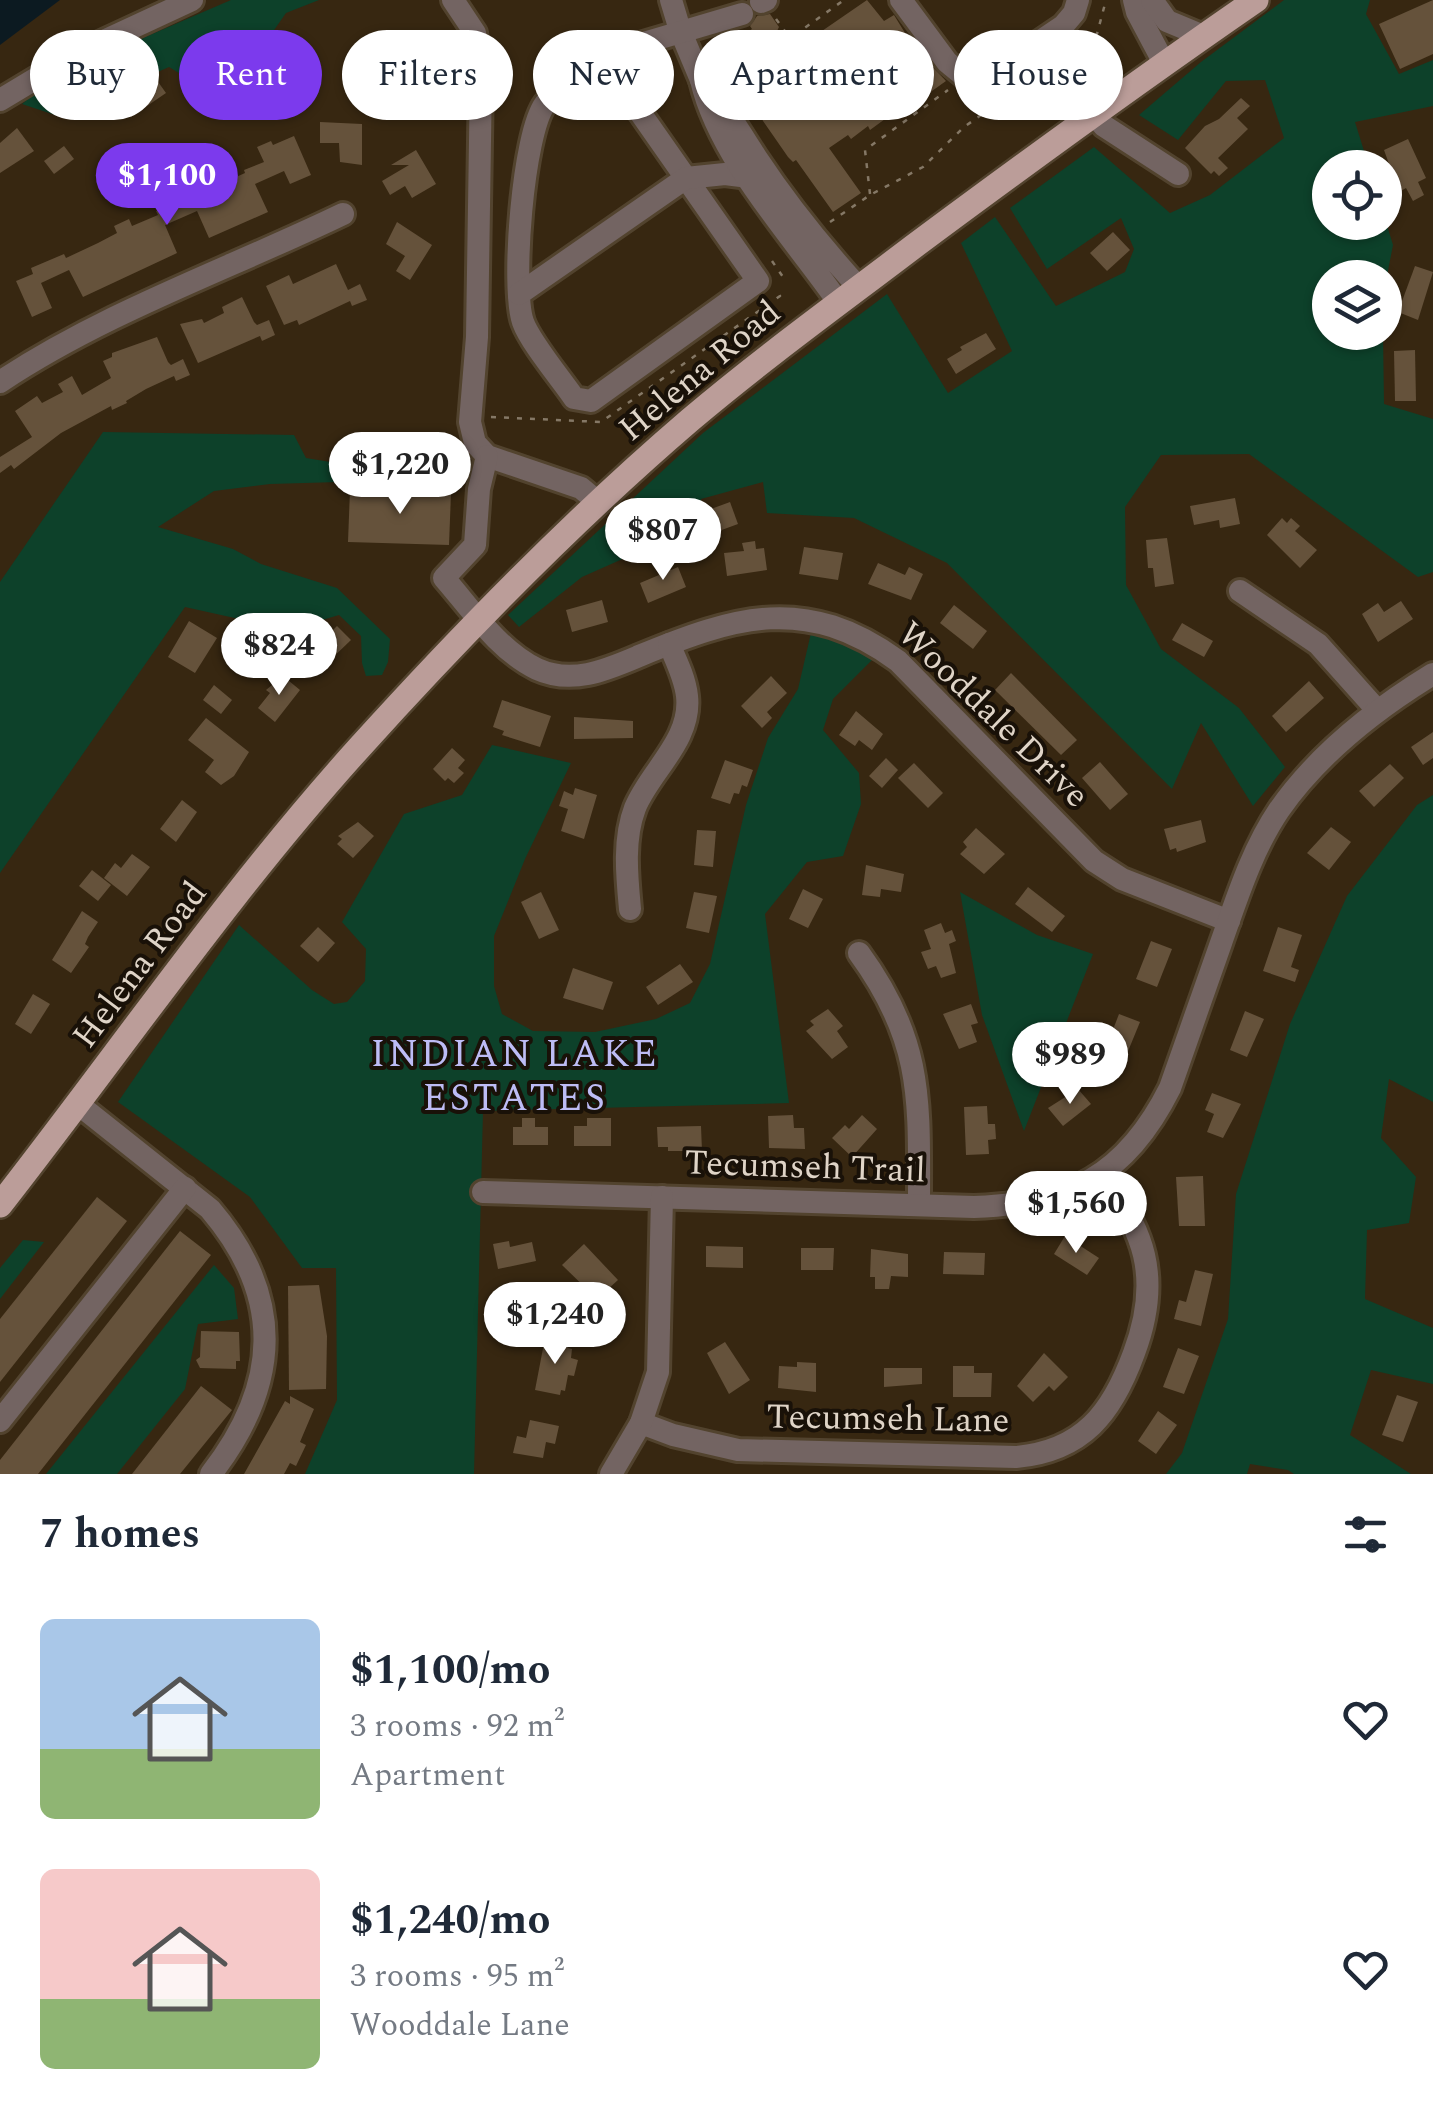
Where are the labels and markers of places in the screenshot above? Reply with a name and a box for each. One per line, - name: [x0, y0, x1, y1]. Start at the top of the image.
- pin: $1,100: [86, 143, 248, 228]
- pin: $1,220: [319, 432, 481, 517]
- pin: $807: [604, 498, 722, 583]
- pin: $824: [220, 613, 338, 698]
- pin: $989: [1011, 1022, 1129, 1107]
- pin: $1,560: [995, 1171, 1157, 1256]
- pin: $1,240: [474, 1282, 636, 1367]

